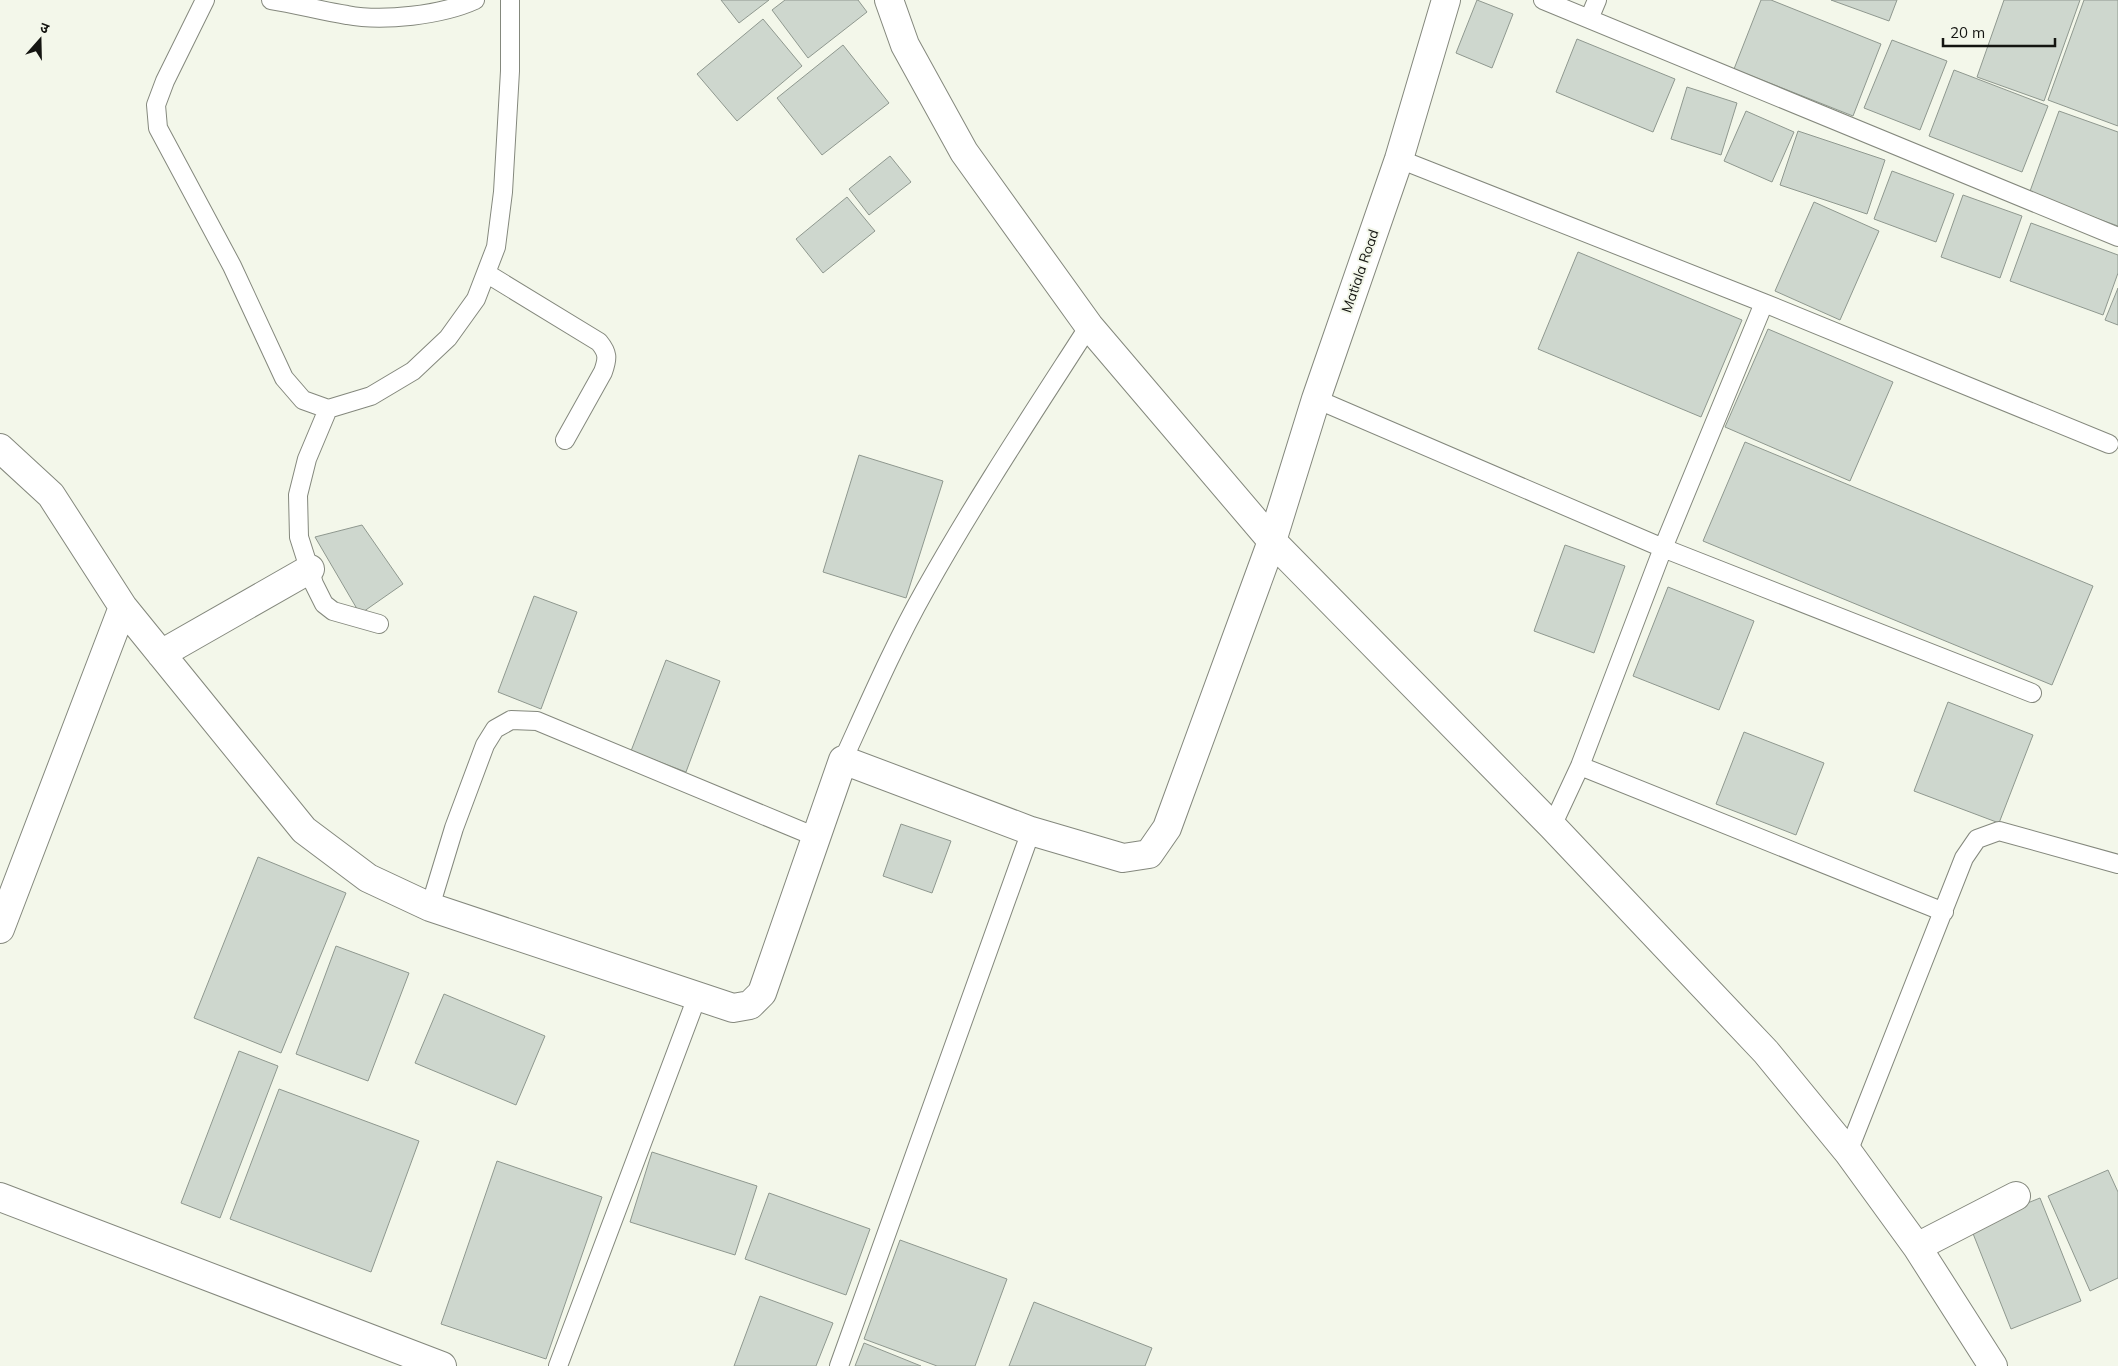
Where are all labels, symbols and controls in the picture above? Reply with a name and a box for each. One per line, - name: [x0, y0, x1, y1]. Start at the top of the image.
- north arrow: [15, 15, 65, 65]
- scale bar: [1943, 15, 2056, 47]
- text: उ: [38, 18, 52, 38]
- text: 20 m: [1950, 23, 1985, 42]
- street label: Matiala Road: [1337, 227, 1383, 315]

